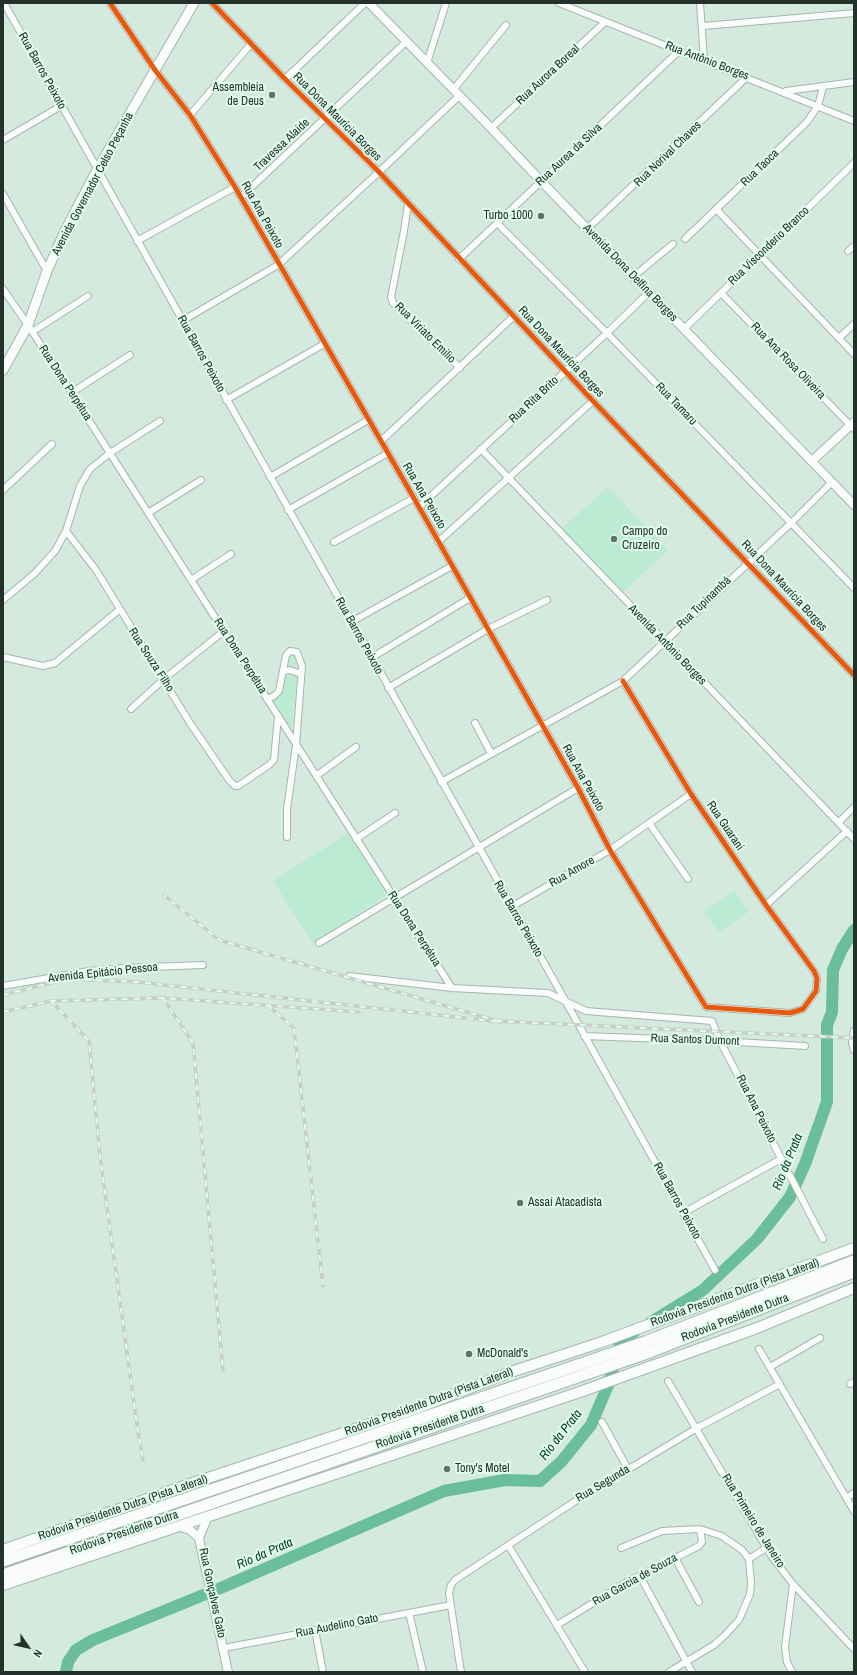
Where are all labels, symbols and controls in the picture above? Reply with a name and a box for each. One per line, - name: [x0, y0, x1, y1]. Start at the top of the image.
- street label: Rua Barros Peixoto: [15, 30, 69, 112]
- street label: Rua Antônio Borges: [663, 38, 751, 84]
- street label: Rua Aurora Boreal: [513, 42, 583, 108]
- street label: Rua Dona Maurícia Borges: [290, 70, 384, 164]
- place label: Assembleia de Deus: [213, 81, 264, 109]
- marker: Assembleia de Deus: [267, 90, 277, 100]
- street label: Avenida Governador Celso Peçanha: [49, 110, 137, 258]
- street label: Travessa Alaíde: [251, 116, 313, 174]
- street label: Rua Norival Chaves: [631, 118, 705, 190]
- street label: Rua Aurea da Silva: [533, 121, 605, 189]
- street label: Rua Taoca: [738, 146, 782, 190]
- street label: Rua Ana Peixoto: [238, 179, 286, 251]
- street label: Rua Visconderio Branco: [725, 204, 813, 288]
- place label: Turbo 1000: [484, 209, 533, 223]
- marker: Turbo 1000: [536, 211, 546, 221]
- street label: Avenida Dona Delfina Borges: [580, 221, 680, 325]
- street label: Rua Viriato Emilio: [392, 300, 458, 366]
- street label: Rua Dona Maurícia Borges: [515, 303, 607, 401]
- street label: Rua Barros Peixoto: [174, 313, 228, 395]
- street label: Rua Ana Rosa Oliveira: [748, 320, 828, 402]
- street label: Rua Dona Perpétua: [35, 343, 95, 423]
- street label: Rua Rita Brito: [506, 373, 562, 427]
- street label: Rua Tamaru: [652, 380, 700, 428]
- street label: Rua Ana Peixoto: [399, 460, 449, 532]
- place label: Campo do Cruzeiro: [622, 525, 667, 553]
- marker: Campo do Cruzeiro: [609, 534, 619, 544]
- street label: Rua Dona Maurícia Borges: [738, 537, 830, 635]
- street label: Rua Tupinambá: [674, 574, 734, 632]
- street label: Rua Barros Peixoto: [332, 595, 386, 677]
- street label: Avenida Antônio Borges: [625, 602, 709, 688]
- street label: Rua Dona Perpétua: [210, 616, 270, 696]
- street label: Rua Souza Filho: [125, 625, 177, 695]
- street label: Rua Ana Peixoto: [559, 742, 607, 814]
- street label: Rua Guarani: [703, 799, 747, 853]
- street label: Rua Amore: [547, 853, 597, 891]
- street label: Rua Barros Peixoto: [490, 878, 546, 960]
- street label: Rua Dona Perpétua: [384, 889, 444, 969]
- street label: Avenida Epitácio Pessoa: [47, 960, 159, 986]
- street label: Rua Santos Dumont: [650, 1031, 740, 1049]
- street label: Rua Ana Peixoto: [733, 1073, 779, 1145]
- water label: Rio da Prata: [770, 1131, 806, 1193]
- street label: Rua Barros Peixoto: [650, 1160, 704, 1242]
- place label: Assaí Atacadista: [528, 1196, 602, 1210]
- marker: Assaí Atacadista: [515, 1198, 525, 1208]
- street label: Rodovia Presidente Dutra (Pista Lateral): [649, 1256, 821, 1330]
- street label: Rodovia Presidente Dutra: [679, 1291, 791, 1345]
- place label: McDonald's: [477, 1347, 528, 1361]
- marker: McDonald's: [464, 1349, 474, 1359]
- street label: Rodovia Presidente Dutra (Pista Lateral): [343, 1365, 515, 1439]
- street label: Rodovia Presidente Dutra: [374, 1402, 486, 1452]
- water label: Rio da Prata: [536, 1407, 586, 1463]
- place label: Tony's Motel: [455, 1462, 509, 1476]
- street label: Rua Segunda: [573, 1462, 633, 1506]
- marker: Tony's Motel: [442, 1464, 452, 1474]
- street label: Rua Primeiro de Janeiro: [718, 1471, 788, 1571]
- street label: Rodovia Presidente Dutra (Pista Lateral): [36, 1472, 210, 1544]
- street label: Rodovia Presidente Dutra: [68, 1508, 180, 1558]
- water label: Rio da Prata: [234, 1535, 296, 1573]
- street label: Rua Gonçalves Gato: [195, 1547, 229, 1639]
- street label: Rua Garcia de Souza: [590, 1551, 680, 1609]
- street label: Rua Audelino Gato: [295, 1611, 379, 1641]
- north arrow: [8, 1627, 48, 1667]
- text: N: [30, 1647, 46, 1660]

